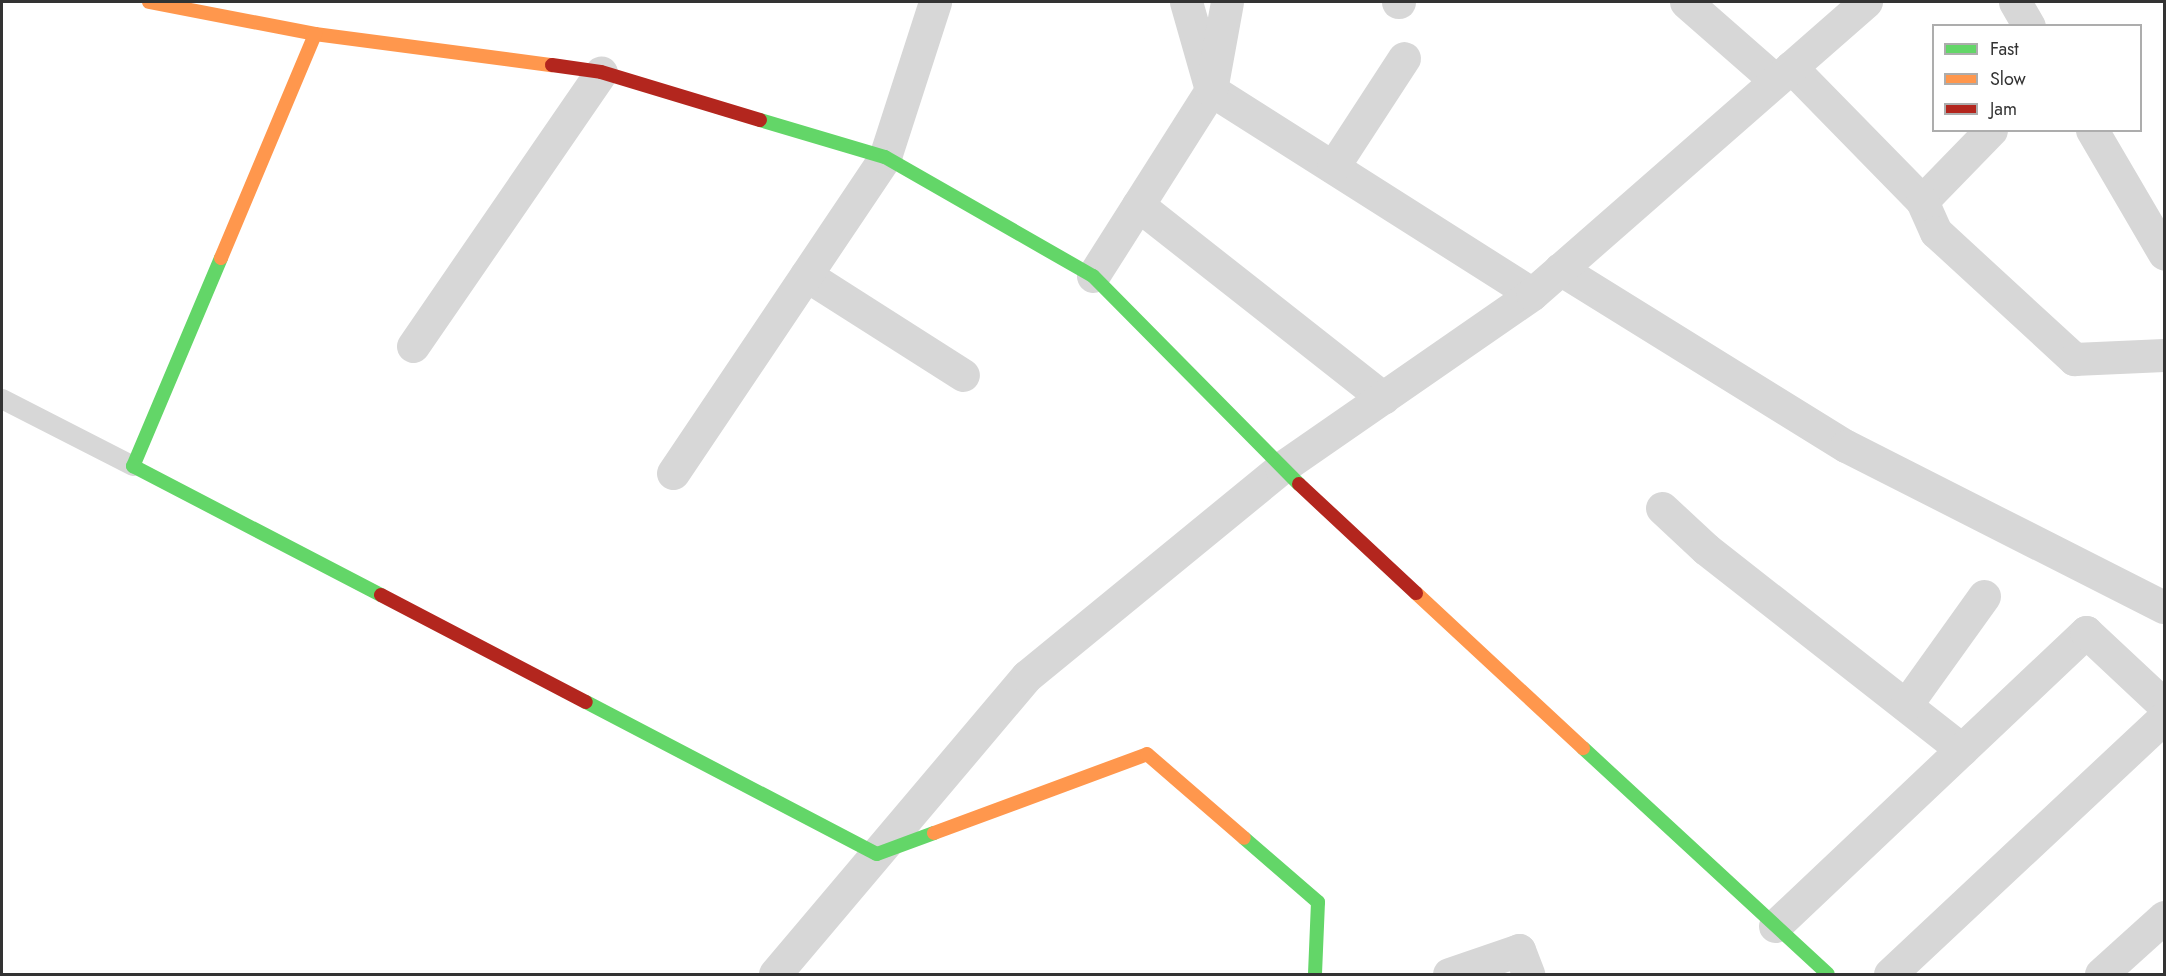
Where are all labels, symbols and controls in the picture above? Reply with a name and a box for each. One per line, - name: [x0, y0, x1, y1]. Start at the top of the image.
- legend: [1932, 24, 2142, 132]
- text: Fast: [1990, 36, 2019, 62]
- text: Slow: [1990, 66, 2026, 92]
- text: Jam: [1990, 96, 2017, 122]

